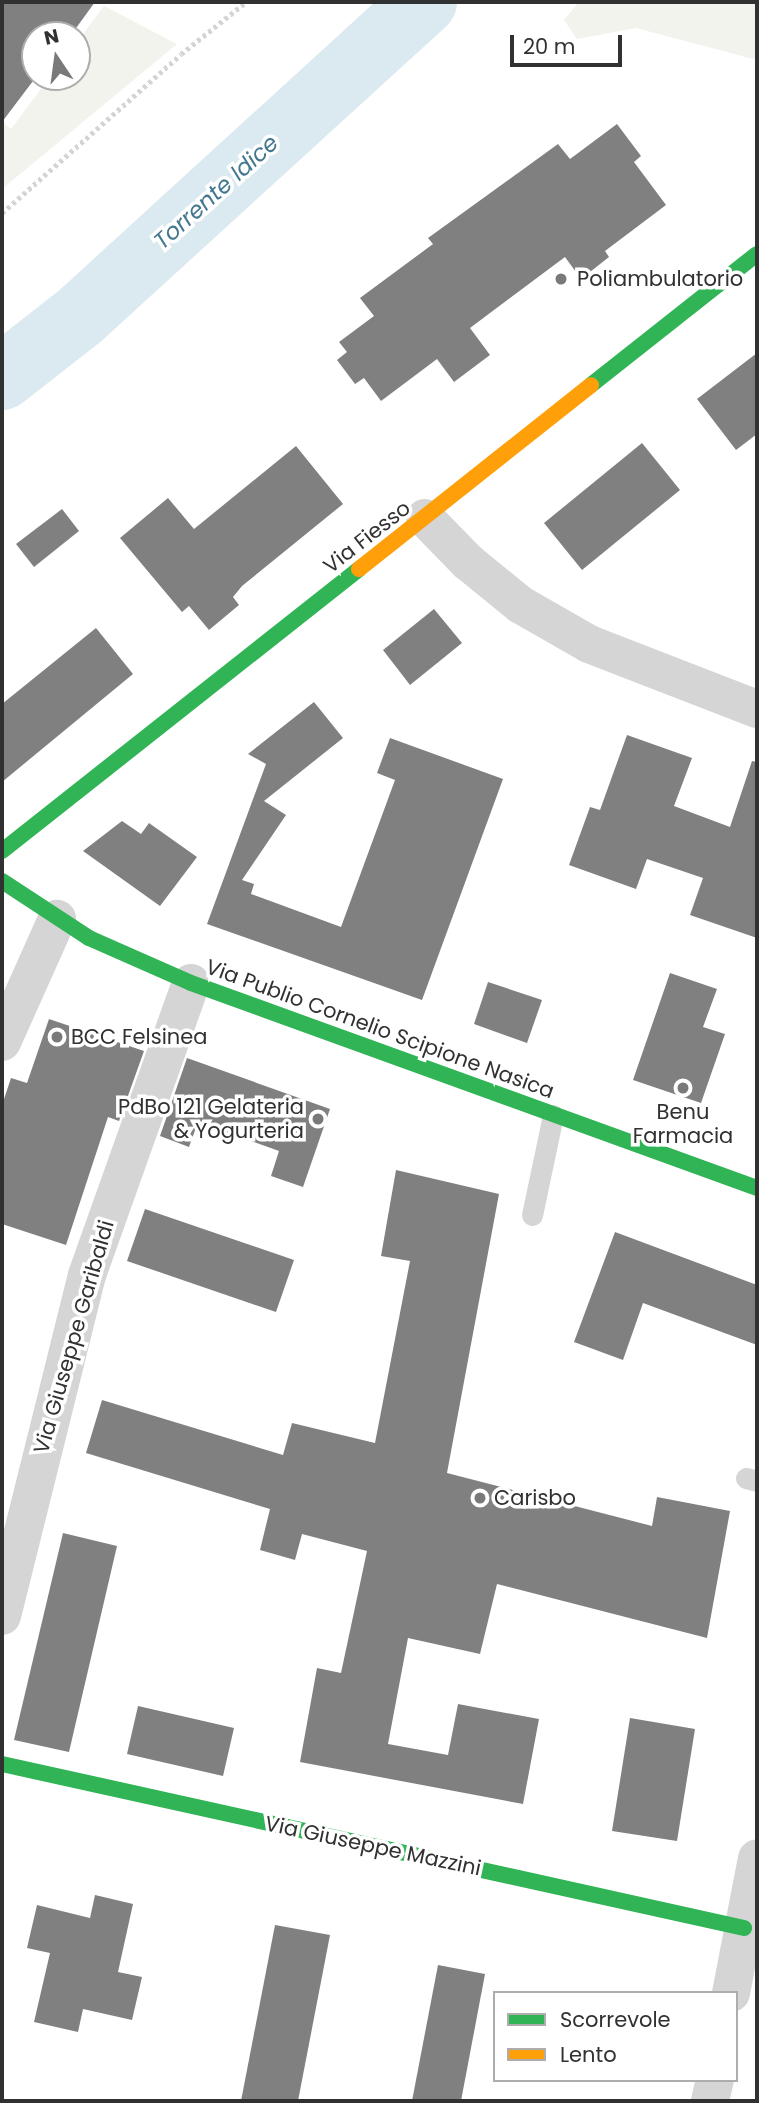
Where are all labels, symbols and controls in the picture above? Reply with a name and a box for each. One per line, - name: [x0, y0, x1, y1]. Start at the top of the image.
- north arrow: [21, 21, 91, 91]
- scale bar: [514, 21, 626, 65]
- text: N: [42, 22, 62, 52]
- text: 20 m: [523, 32, 576, 61]
- water label: Torrente Idice: [148, 129, 284, 255]
- place label: Poliambulatorio: [577, 266, 743, 292]
- marker: Poliambulatorio: [551, 269, 571, 289]
- street label: Via Fiesso: [319, 495, 415, 579]
- street label: Via Publio Cornelio Scipione Nasica: [202, 954, 558, 1104]
- place label: BCC Felsinea: [71, 1024, 207, 1050]
- marker: BCC Felsinea: [49, 1029, 65, 1045]
- marker: Benu Farmacia: [675, 1080, 691, 1096]
- place label: PdBo 121 Gelateria & Yogurteria: [118, 1094, 304, 1144]
- place label: Benu Farmacia: [633, 1099, 733, 1149]
- marker: PdBo 121 Gelateria & Yogurteria: [310, 1111, 326, 1127]
- street label: Via Giuseppe Garibaldi: [29, 1217, 119, 1457]
- place label: Carisbo: [494, 1485, 576, 1511]
- marker: Carisbo: [472, 1490, 488, 1506]
- street label: Via Giuseppe Mazzini: [263, 1811, 483, 1881]
- legend: [493, 1991, 738, 2082]
- text: Scorrevole: [560, 2005, 671, 2034]
- text: Lento: [560, 2040, 617, 2069]

